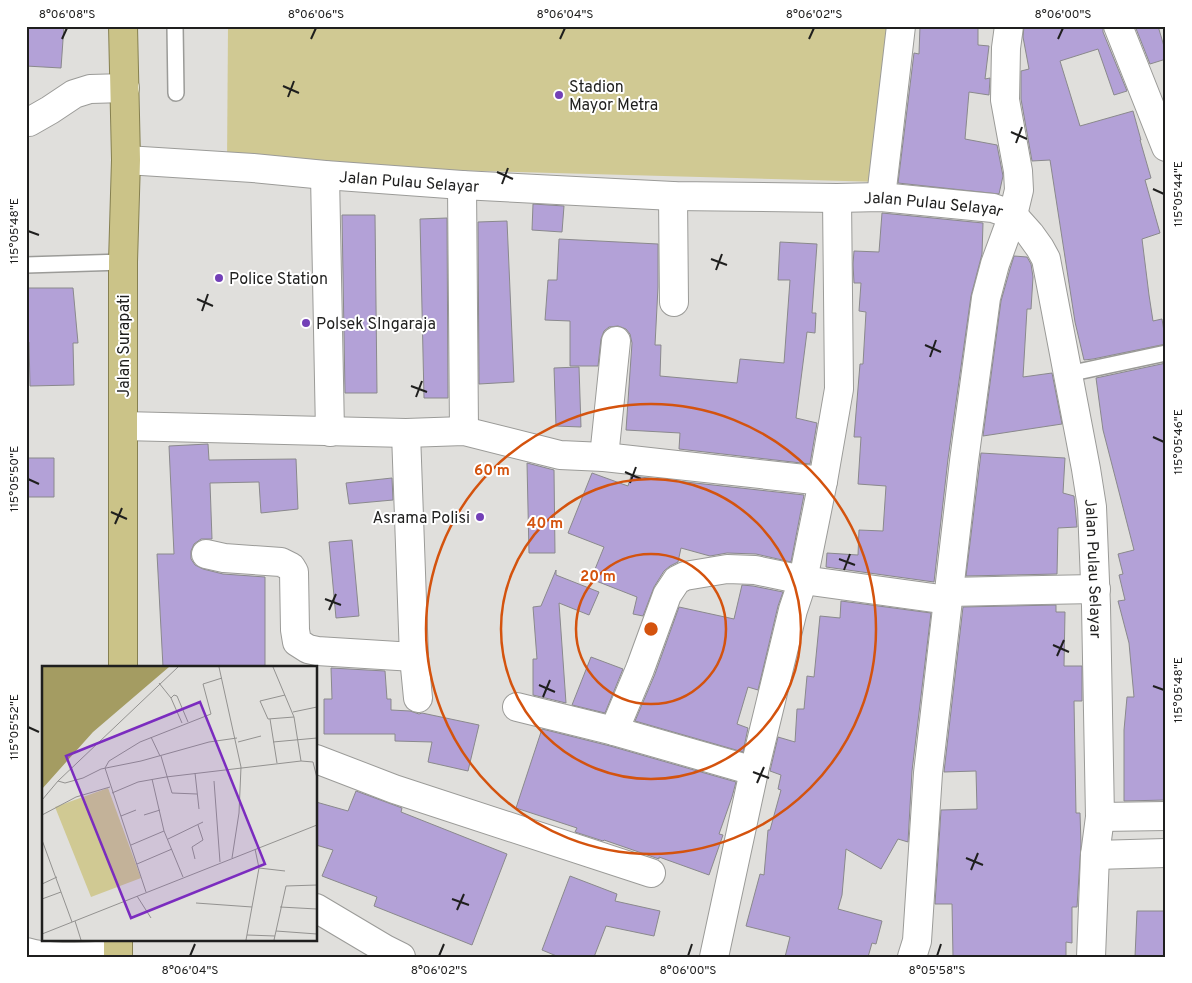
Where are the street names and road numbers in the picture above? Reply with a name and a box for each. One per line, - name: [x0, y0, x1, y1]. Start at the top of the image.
- street label: Jalan Pulau Selayar: [338, 168, 480, 198]
- street label: Jalan Pulau Selayar: [863, 189, 1006, 223]
- street label: Jalan Surapati: [115, 294, 135, 398]
- street label: Jalan Pulau Selayar: [1079, 497, 1105, 639]

